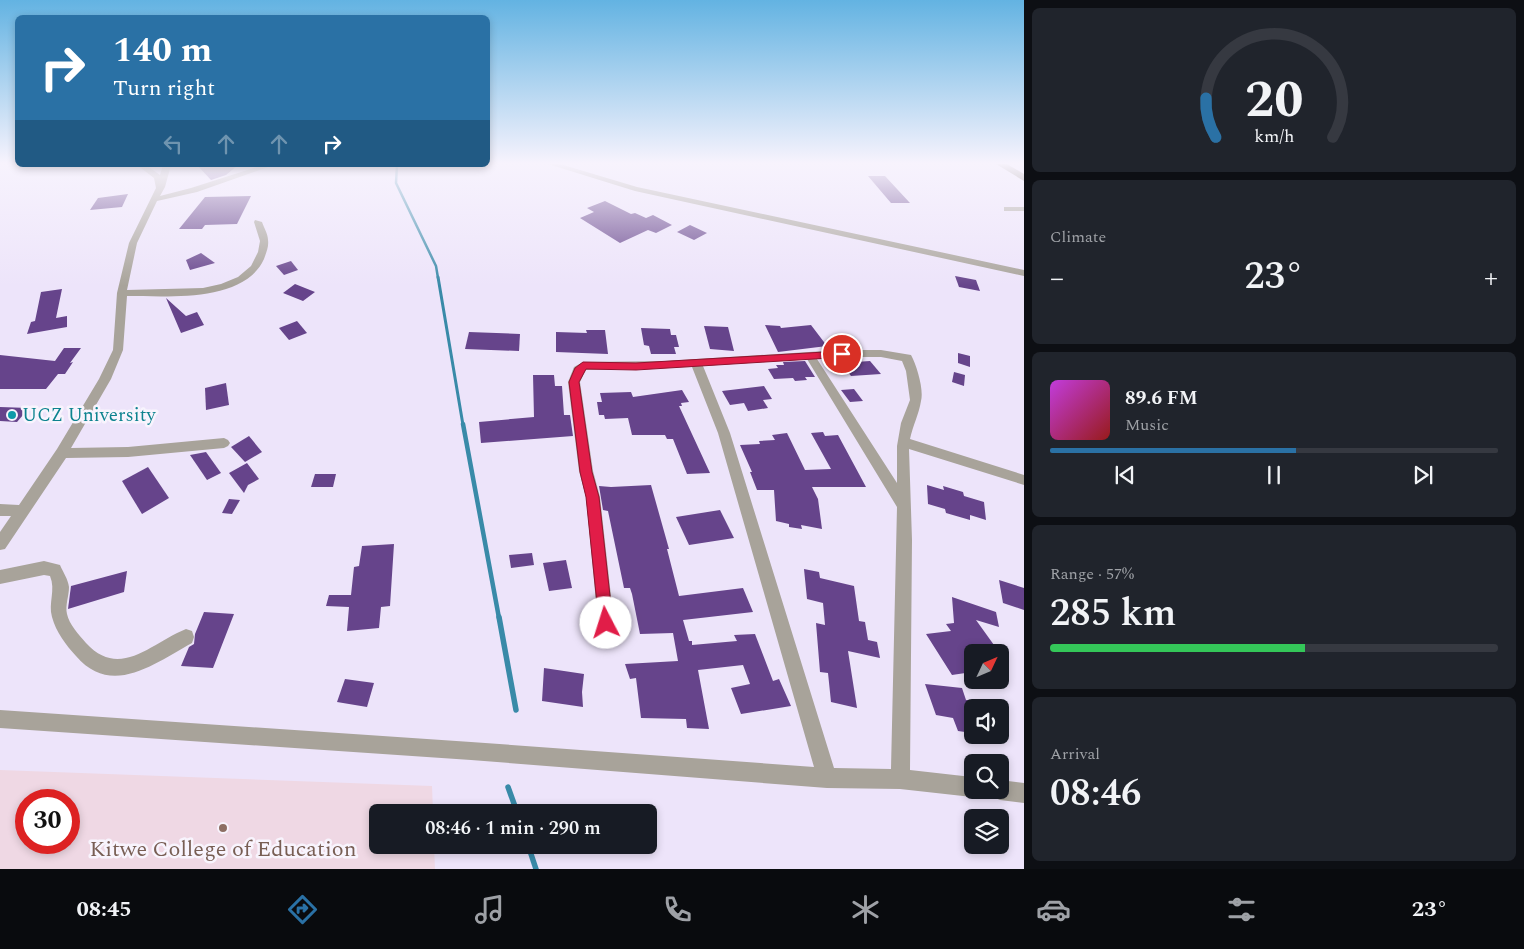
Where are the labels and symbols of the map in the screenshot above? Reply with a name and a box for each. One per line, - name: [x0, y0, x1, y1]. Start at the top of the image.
- pin: [821, 333, 863, 375]
- place label: UCZ University: [22, 401, 156, 430]
- marker: UCZ University: [6, 409, 18, 421]
- position arrow: [579, 596, 631, 648]
- north arrow: [964, 644, 1009, 689]
- speed limit sign: 30: [15, 789, 80, 854]
- marker: Kitwe College of Education: [217, 822, 229, 834]
- place label: Kitwe College of Education: [90, 833, 356, 866]

